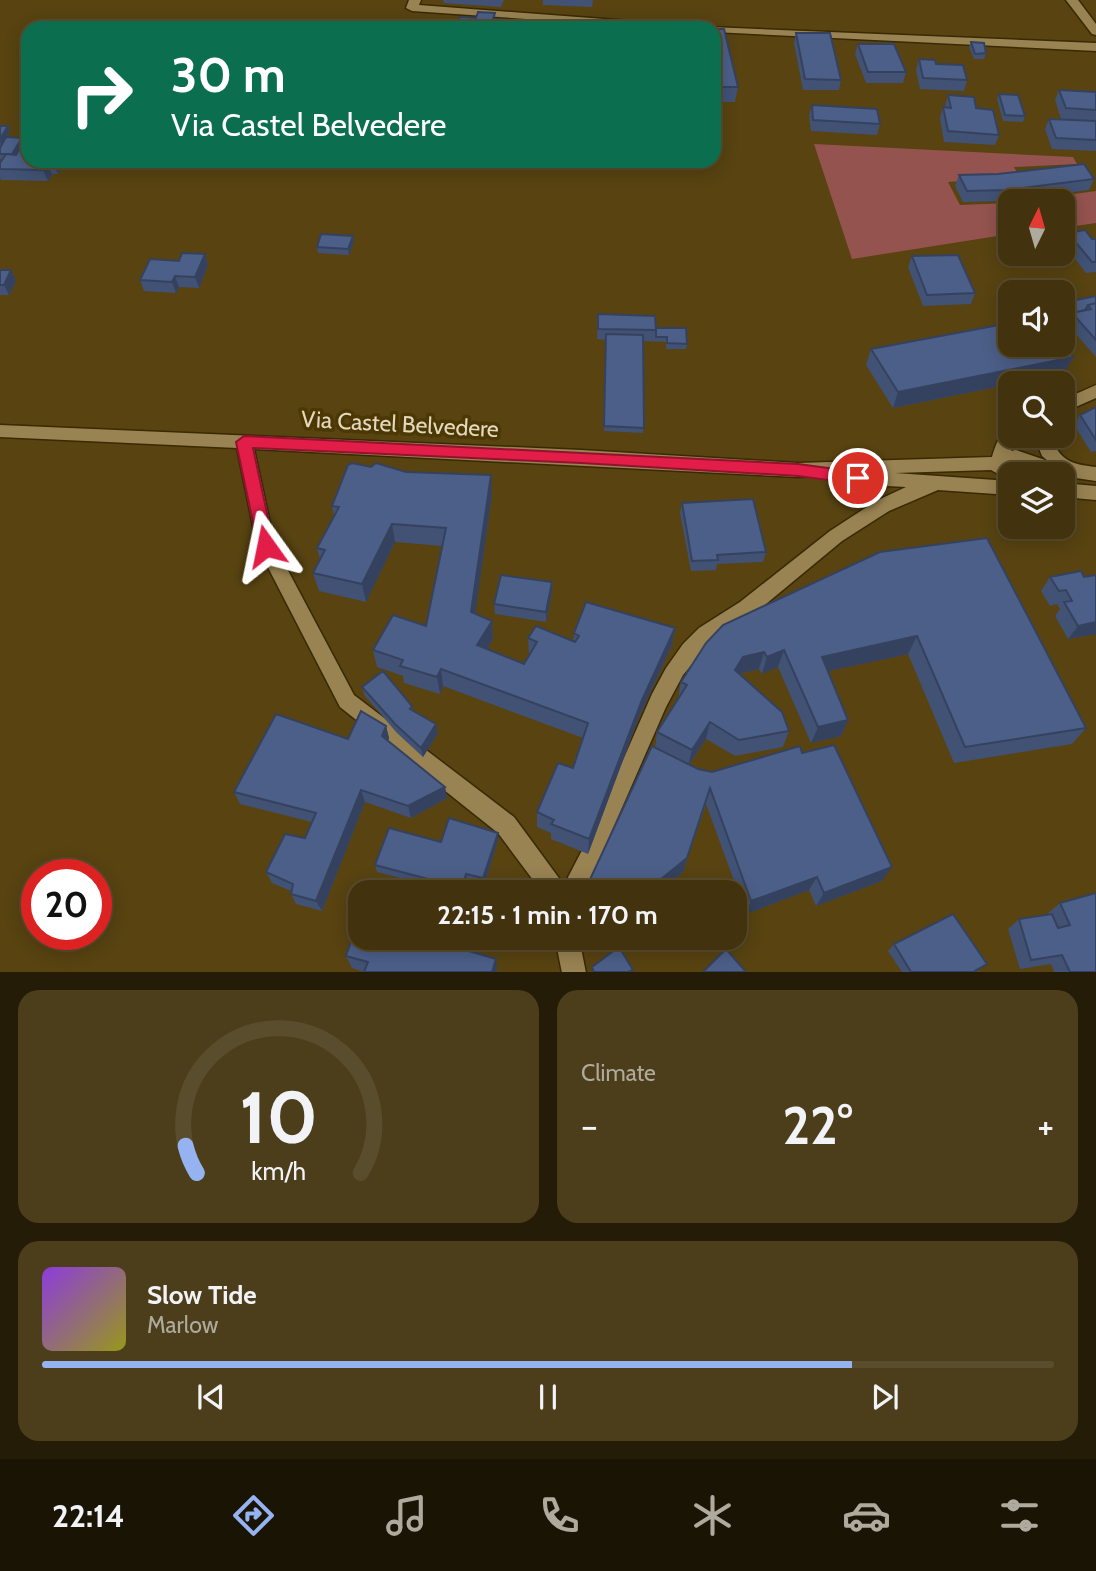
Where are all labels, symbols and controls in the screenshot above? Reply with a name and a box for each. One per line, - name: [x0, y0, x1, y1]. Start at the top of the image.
- text: 30 m: [171, 45, 286, 104]
- icon: right: [56, 49, 147, 140]
- text: Via Castel Belvedere: [171, 105, 446, 144]
- north arrow: [998, 189, 1074, 266]
- map controls: [998, 189, 1075, 539]
- button: sound: [998, 280, 1075, 357]
- button: search: [998, 371, 1075, 448]
- street label: Via Castel Belvedere: [300, 405, 500, 443]
- pin: [828, 448, 888, 508]
- icon: arrive: [839, 459, 877, 497]
- button: layers: [998, 462, 1075, 539]
- position arrow: [229, 509, 303, 583]
- speed limit sign: 20: [21, 859, 112, 950]
- text: 22:15 · 1 min · 170 m: [437, 899, 658, 931]
- text: Climate: [581, 1059, 656, 1087]
- text: 10: [239, 1073, 318, 1161]
- text: 22°: [782, 1094, 853, 1157]
- text: −: [581, 1102, 598, 1149]
- text: +: [1037, 1102, 1054, 1149]
- text: km/h: [251, 1155, 306, 1185]
- text: Slow Tide: [147, 1279, 257, 1311]
- text: Marlow: [147, 1311, 218, 1339]
- icon: previous: [192, 1378, 230, 1416]
- icon: pause: [529, 1378, 567, 1416]
- icon: next: [866, 1378, 904, 1416]
- icon: directions: [229, 1491, 278, 1540]
- icon: music: [382, 1491, 431, 1540]
- icon: phone: [535, 1491, 584, 1540]
- icon: climate: [688, 1491, 737, 1540]
- icon: car: [842, 1491, 891, 1540]
- icon: filters: [995, 1491, 1044, 1540]
- text: 22:14: [52, 1496, 125, 1535]

